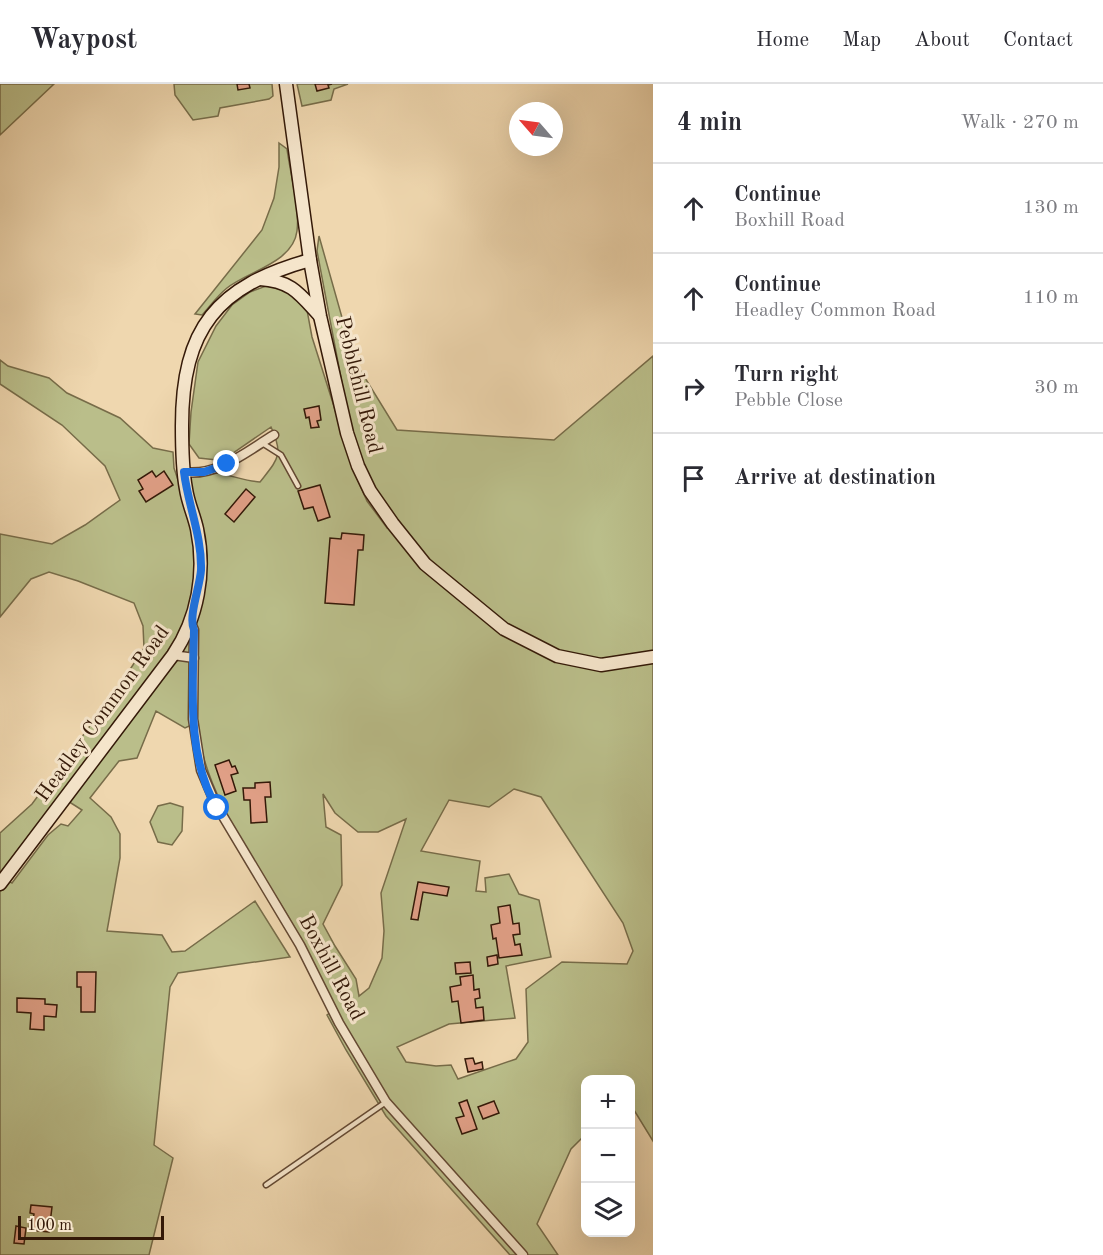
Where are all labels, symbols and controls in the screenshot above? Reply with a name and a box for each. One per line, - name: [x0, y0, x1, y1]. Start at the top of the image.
- text: Waypost: [30, 27, 137, 55]
- text: Home: [756, 30, 809, 51]
- text: Map: [842, 30, 881, 51]
- text: About: [914, 30, 970, 51]
- text: Contact: [1003, 30, 1073, 51]
- north arrow: [509, 102, 563, 156]
- text: 4 min: [677, 110, 742, 136]
- text: Walk · 270 m: [960, 113, 1079, 133]
- text: Continue: [734, 184, 821, 206]
- icon: ahead: [677, 192, 710, 225]
- text: 130 m: [1023, 198, 1079, 218]
- text: Boxhill Road: [734, 211, 845, 231]
- text: Continue: [734, 274, 821, 296]
- icon: ahead: [677, 282, 710, 315]
- text: 110 m: [1023, 288, 1079, 308]
- text: Headley Common Road: [734, 301, 936, 321]
- street label: Pebblehill Road: [331, 314, 385, 456]
- text: Turn right: [734, 364, 838, 386]
- icon: right: [677, 372, 710, 405]
- text: 30 m: [1034, 378, 1079, 398]
- text: Pebble Close: [734, 391, 843, 411]
- route end: [213, 450, 239, 476]
- icon: arrive: [677, 462, 710, 495]
- text: Arrive at destination: [734, 467, 936, 489]
- street label: Headley Common Road: [32, 622, 174, 806]
- route start: [203, 794, 229, 820]
- street label: Boxhill Road: [294, 912, 368, 1024]
- map controls: [581, 1075, 635, 1237]
- button: +: [581, 1075, 635, 1129]
- button: −: [581, 1129, 635, 1183]
- button: layers: [581, 1183, 635, 1237]
- scale bar: [18, 1213, 164, 1240]
- text: 100 m: [27, 1218, 72, 1234]

